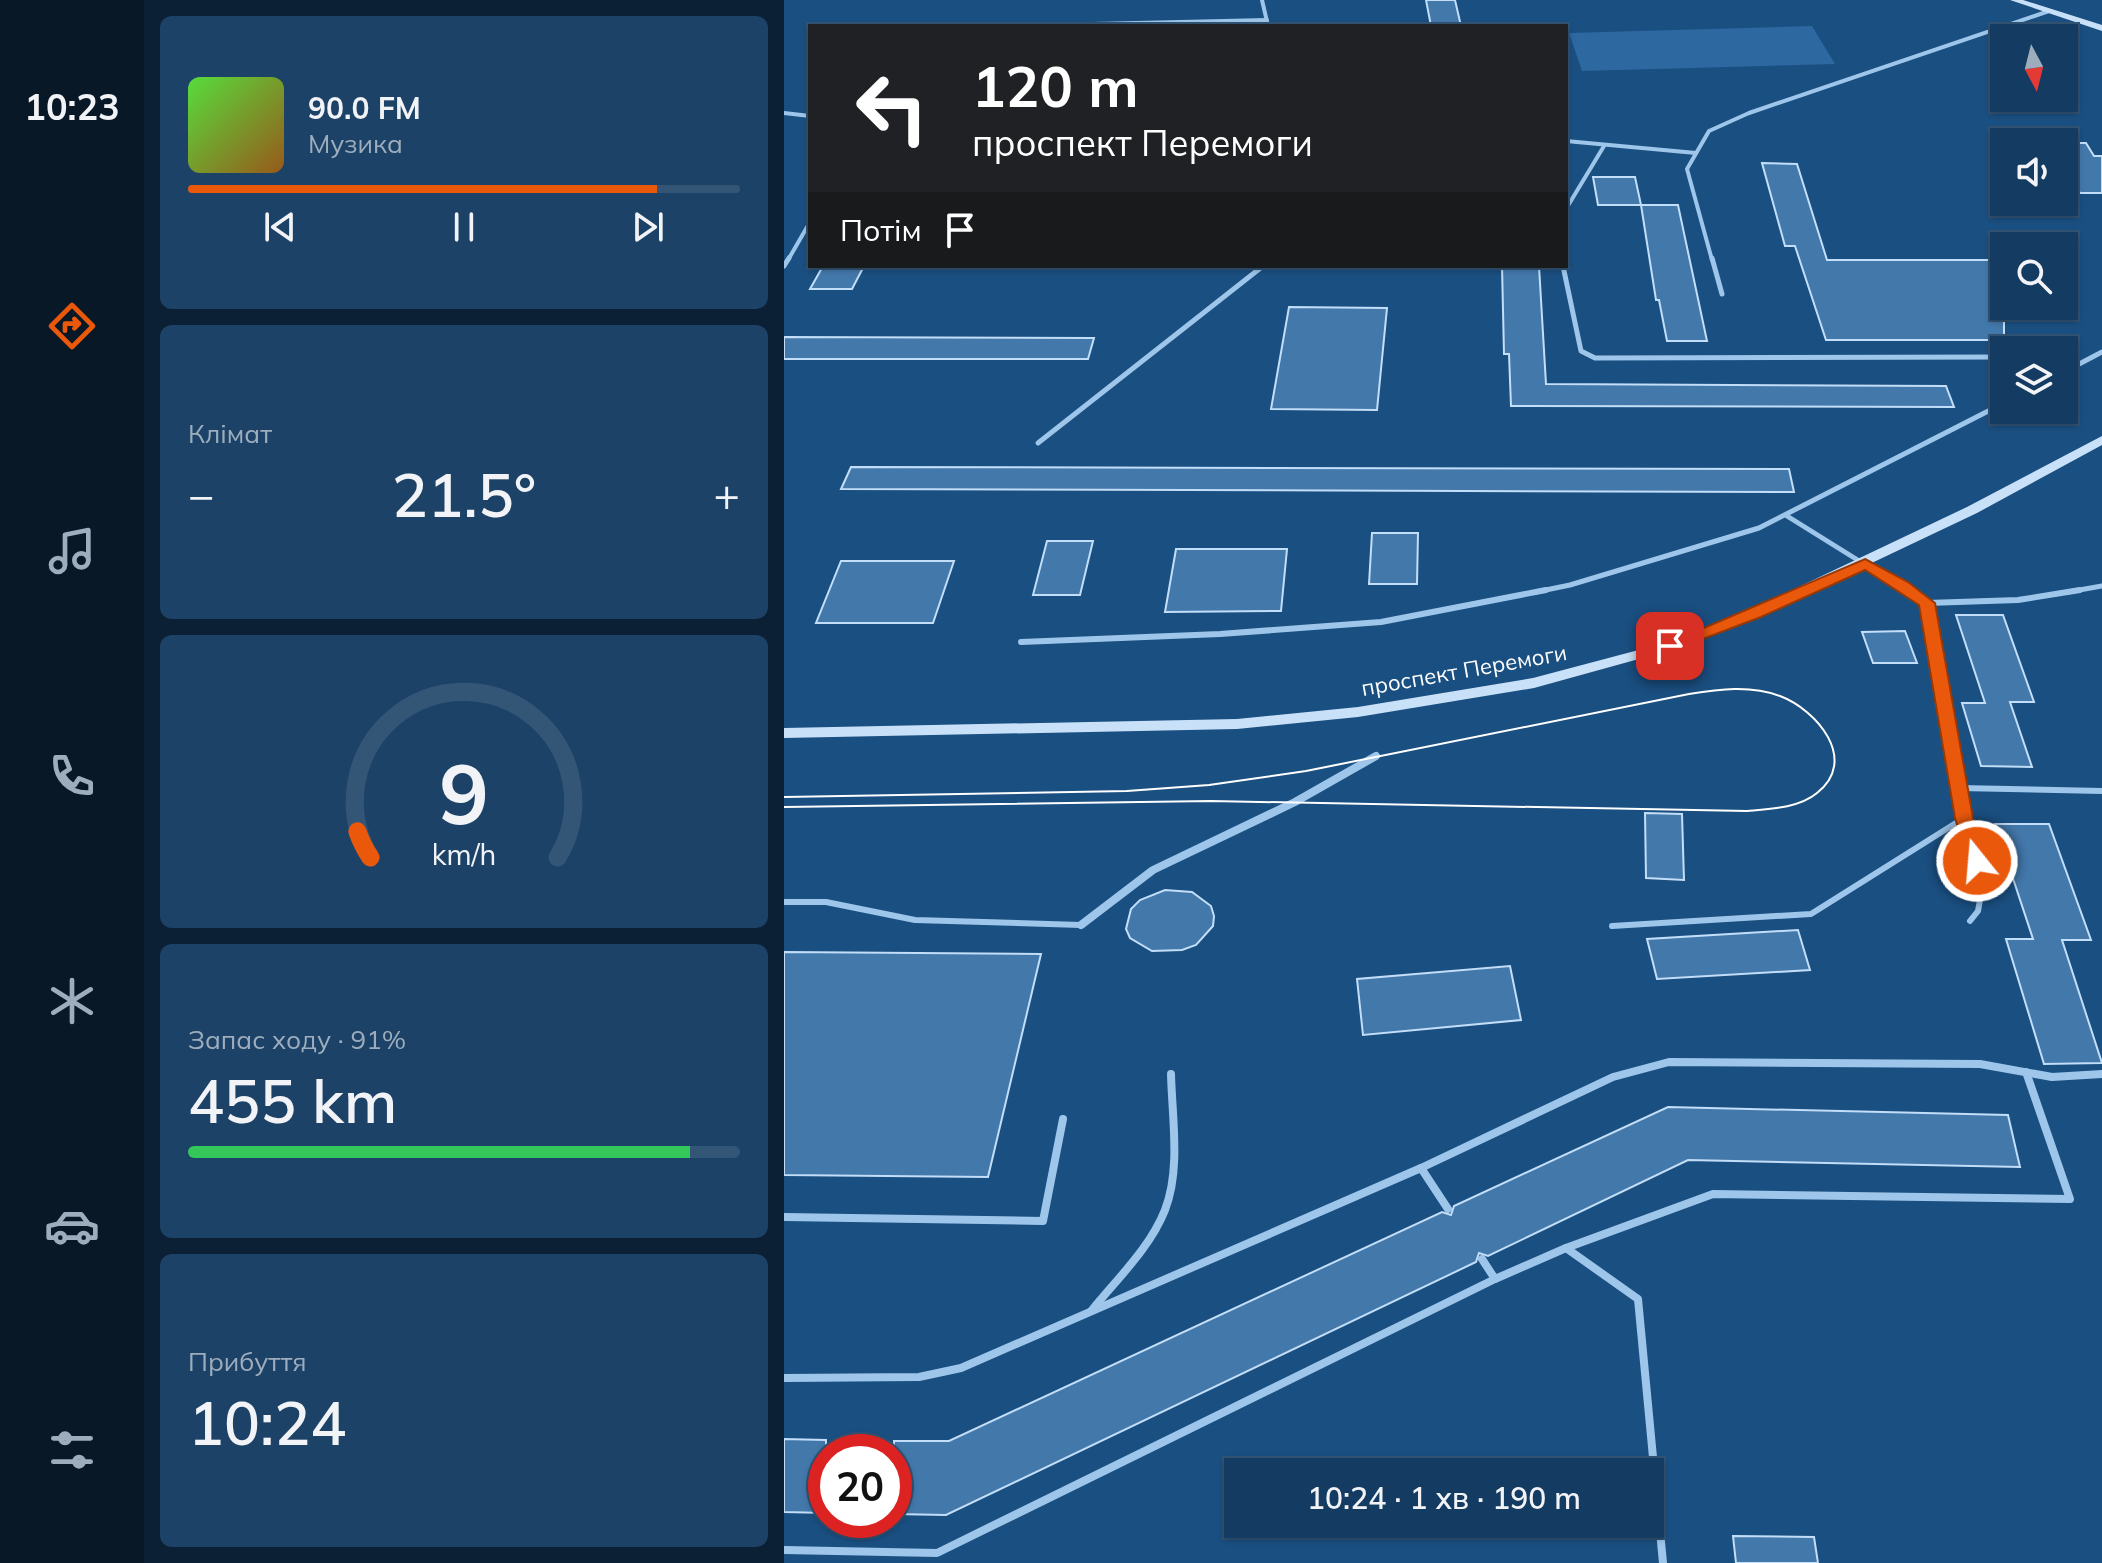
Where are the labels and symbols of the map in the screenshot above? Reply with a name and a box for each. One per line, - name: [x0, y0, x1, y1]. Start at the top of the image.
- north arrow: [1990, 24, 2078, 112]
- pin: [1636, 612, 1704, 680]
- street label: проспект Перемоги: [1359, 638, 1569, 702]
- position arrow: [1935, 819, 2019, 903]
- speed limit sign: 20: [808, 1434, 912, 1538]

